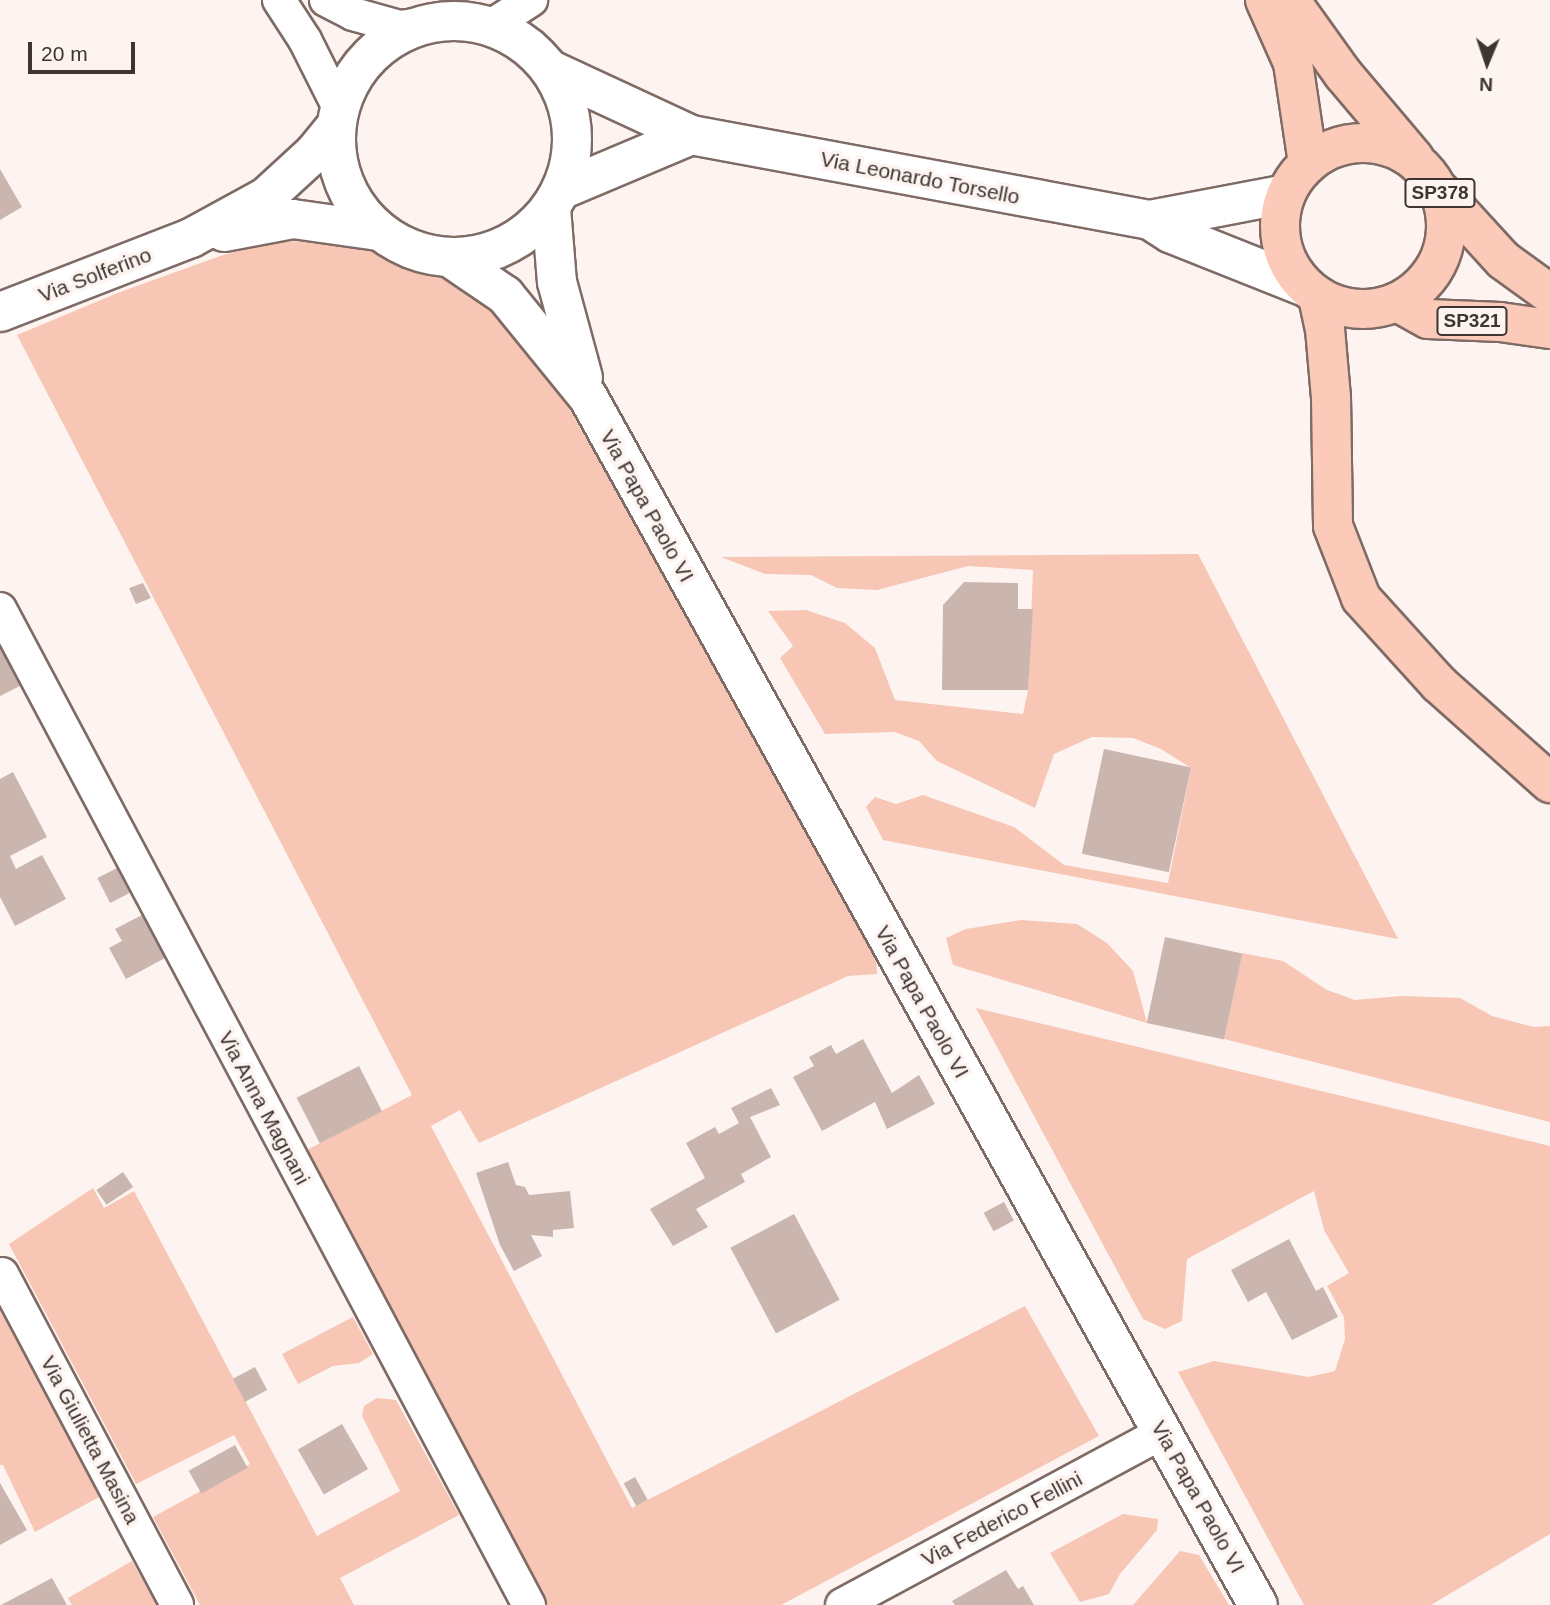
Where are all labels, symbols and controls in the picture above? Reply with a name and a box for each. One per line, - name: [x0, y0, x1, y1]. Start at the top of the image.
- scale bar: [32, 28, 138, 72]
- north arrow: [1452, 28, 1522, 98]
- text: 20 m: [41, 42, 88, 65]
- text: N: [1479, 74, 1493, 95]
- street label: Via Leonardo Torsello: [818, 146, 1022, 210]
- road number: SP378: [1403, 178, 1477, 209]
- street label: Via Solferino: [35, 242, 155, 308]
- road number: SP321: [1435, 306, 1509, 336]
- street label: Via Papa Paolo VI: [595, 426, 699, 586]
- street label: Via Papa Paolo VI: [870, 922, 974, 1082]
- street label: Via Anna Magnani: [213, 1026, 315, 1190]
- street label: Via Giulietta Masina: [35, 1352, 145, 1528]
- street label: Via Papa Paolo VI: [1146, 1417, 1250, 1577]
- street label: Via Federico Fellini: [917, 1466, 1087, 1572]

